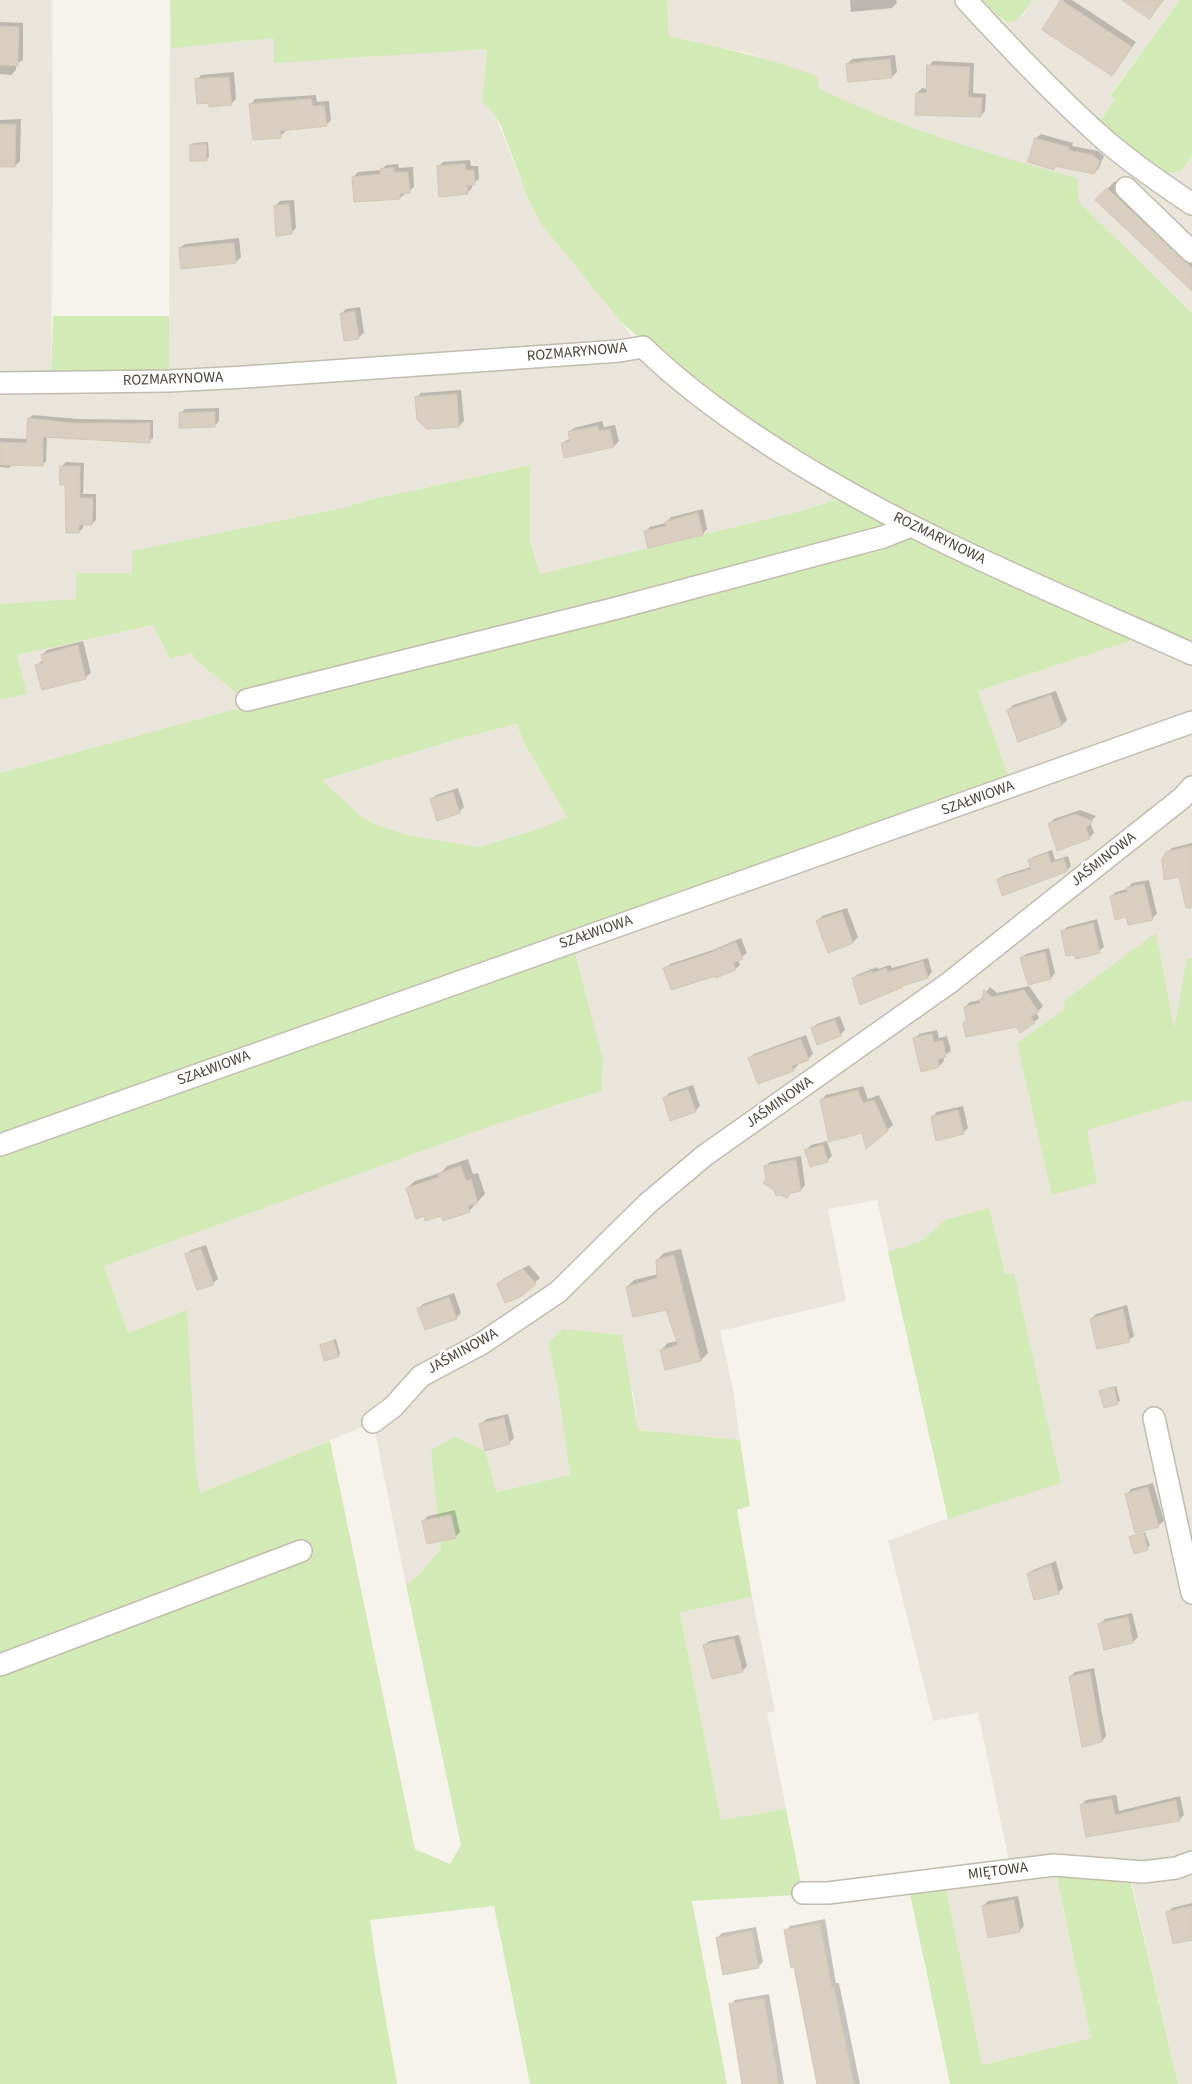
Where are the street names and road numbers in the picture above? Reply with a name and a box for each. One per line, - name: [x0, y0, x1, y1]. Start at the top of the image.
- street label: ROZMARYNOWA: [526, 340, 628, 366]
- street label: ROZMARYNOWA: [122, 369, 224, 391]
- street label: ROZMARYNOWA: [890, 509, 988, 569]
- street label: SZAŁWIOWA: [939, 778, 1017, 820]
- street label: JAŚMINOWA: [1068, 829, 1140, 891]
- street label: SZAŁWIOWA: [557, 912, 635, 954]
- street label: SZAŁWIOWA: [175, 1048, 253, 1090]
- street label: JAŚMINOWA: [743, 1073, 817, 1133]
- street label: JAŚMINOWA: [425, 1325, 501, 1379]
- street label: MIĘTOWA: [967, 1859, 1029, 1885]

